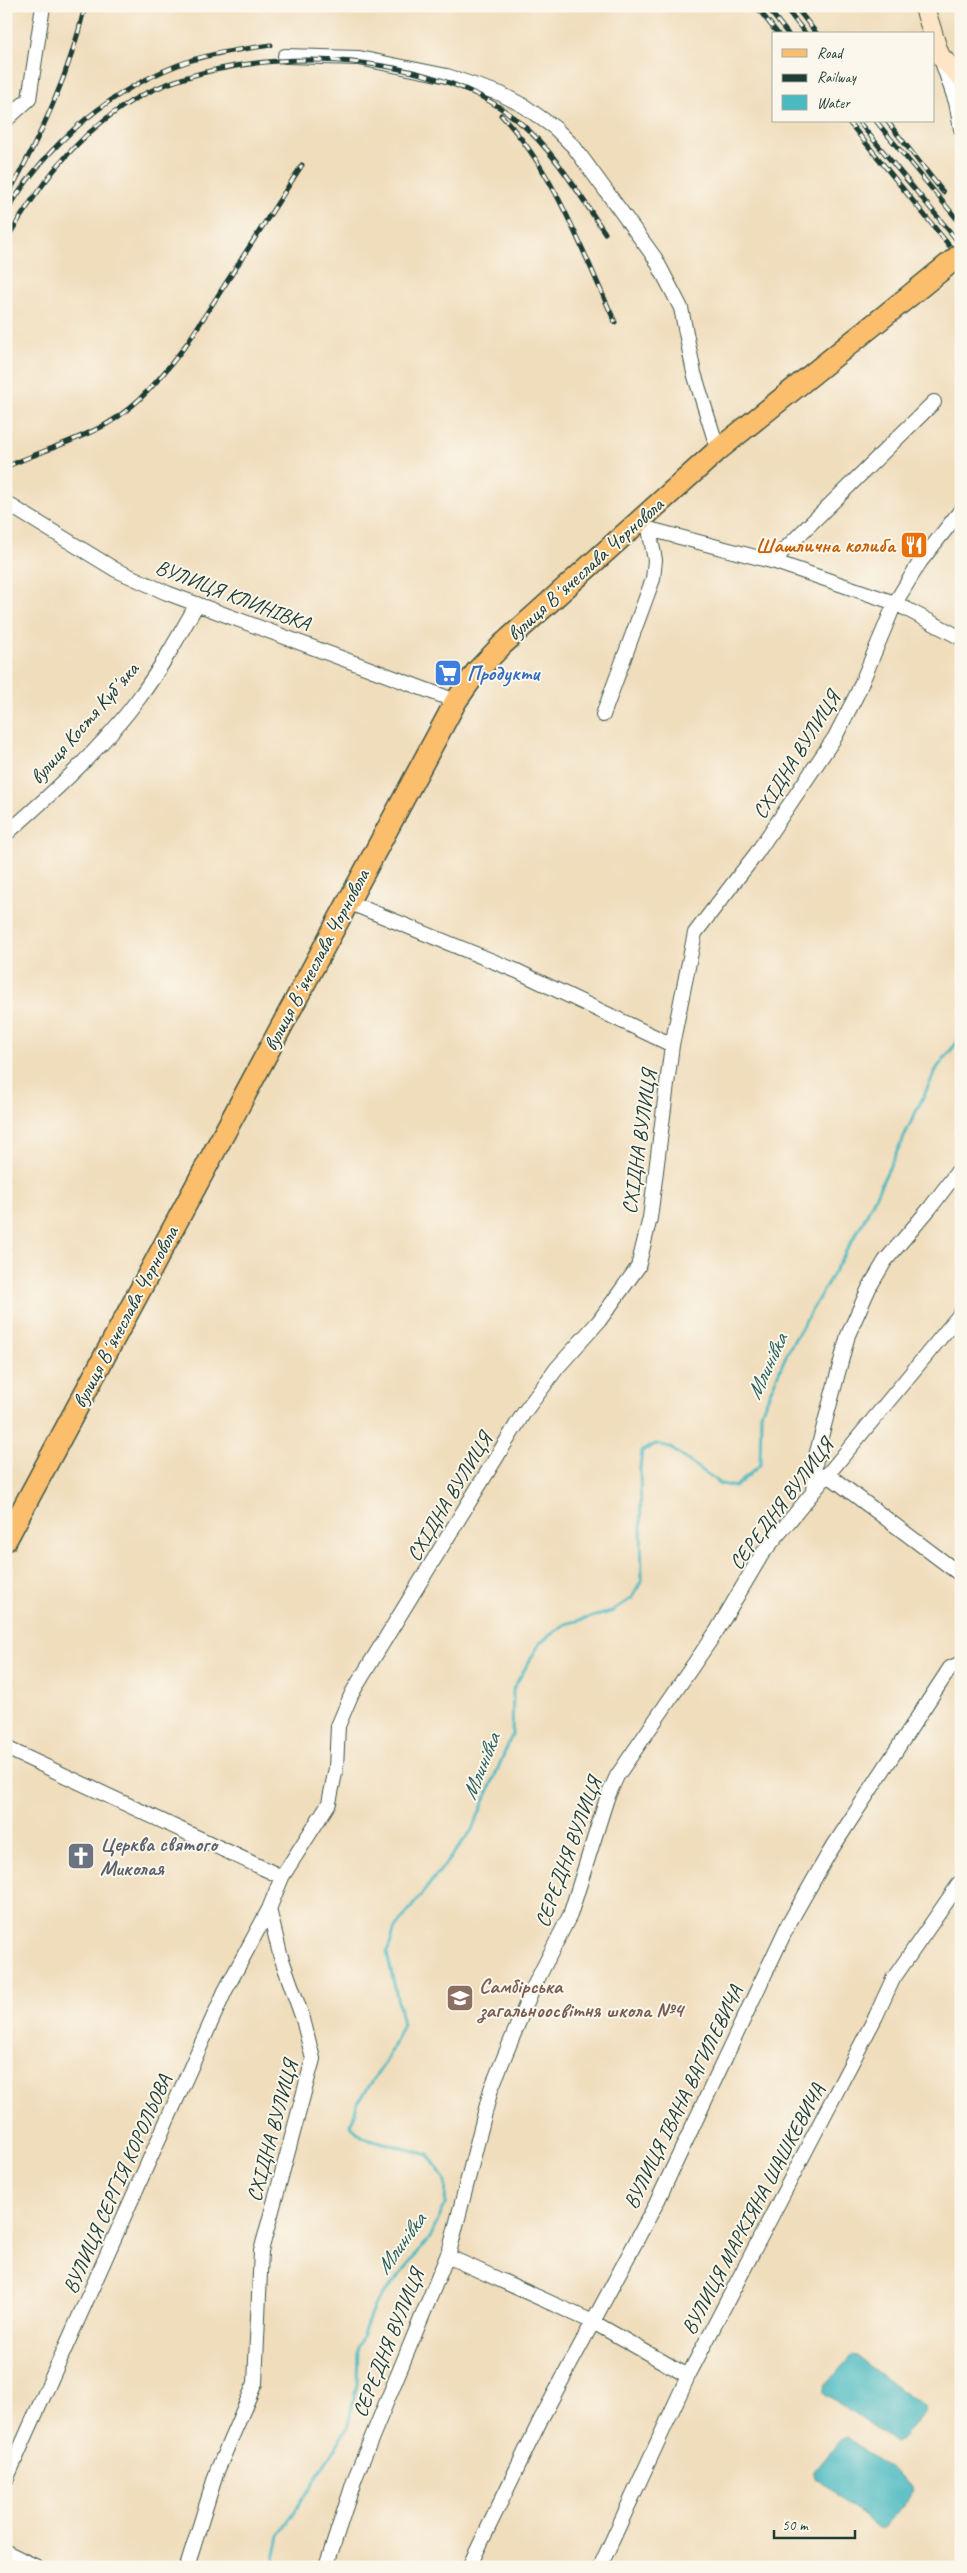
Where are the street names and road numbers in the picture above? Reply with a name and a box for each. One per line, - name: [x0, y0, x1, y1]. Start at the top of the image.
- street label: вулиця Вʼячеслава Чорновола: [501, 491, 670, 646]
- street label: ВУЛИЦЯ КЛИНІВКА: [152, 554, 315, 637]
- street label: вулиця Костя Кубʼяка: [24, 655, 145, 789]
- street label: СХІДНА ВУЛИЦЯ: [747, 684, 847, 823]
- street label: вулиця Вʼячеслава Чорновола: [257, 863, 376, 1055]
- street label: СХІДНА ВУЛИЦЯ: [616, 1065, 662, 1216]
- street label: вулиця Вʼячеслава Чорновола: [66, 1220, 185, 1412]
- street label: СХІДНА ВУЛИЦЯ: [401, 1425, 499, 1566]
- street label: СЕРЕДНЯ ВУЛИЦЯ: [723, 1431, 840, 1575]
- street label: СЕРЕДНЯ ВУЛИЦЯ: [529, 1771, 608, 1930]
- street label: ВУЛИЦЯ ІВАНА ВАГИЛЕВИЧА: [618, 1980, 749, 2213]
- street label: СХІДНА ВУЛИЦЯ: [241, 2054, 304, 2204]
- street label: ВУЛИЦЯ СЕРГІЯ КОРОЛЬОВА: [57, 2070, 177, 2297]
- street label: ВУЛИЦЯ МАРКІЯНА ШАШКЕВИЧА: [676, 2079, 831, 2339]
- street label: СЕРЕДНЯ ВУЛИЦЯ: [346, 2263, 431, 2421]

